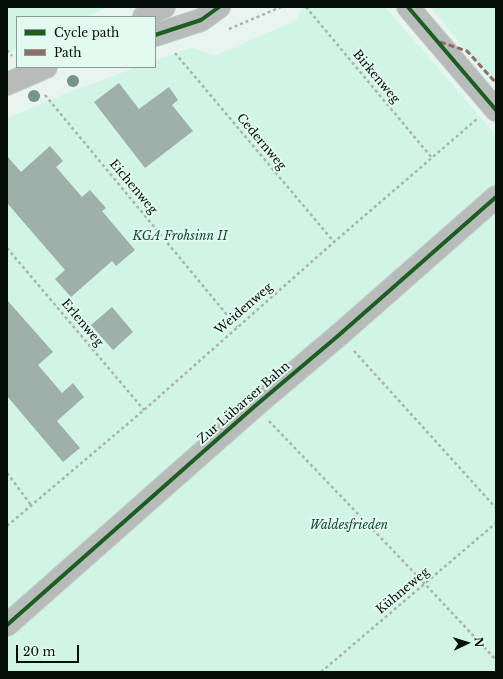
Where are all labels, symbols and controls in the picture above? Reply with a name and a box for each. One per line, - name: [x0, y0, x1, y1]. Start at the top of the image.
- legend: [16, 16, 156, 68]
- text: Cycle path: [54, 25, 119, 40]
- text: Path: [54, 45, 82, 60]
- street label: Birkenweg: [350, 47, 402, 107]
- street label: Cedernweg: [233, 111, 289, 173]
- street label: Eichenweg: [106, 157, 160, 217]
- park label: KGA Frohsinn II: [133, 230, 227, 244]
- street label: Weidenweg: [212, 280, 276, 338]
- street label: Erlenweg: [58, 296, 106, 350]
- street label: Zur Lübarser Bahn: [195, 359, 293, 447]
- park label: Waldesfrieden: [310, 519, 388, 533]
- street label: Kühneweg: [374, 565, 432, 617]
- north arrow: [447, 623, 487, 663]
- scale bar: [18, 637, 81, 663]
- text: N: [472, 637, 486, 648]
- text: 20 m: [23, 644, 55, 659]

